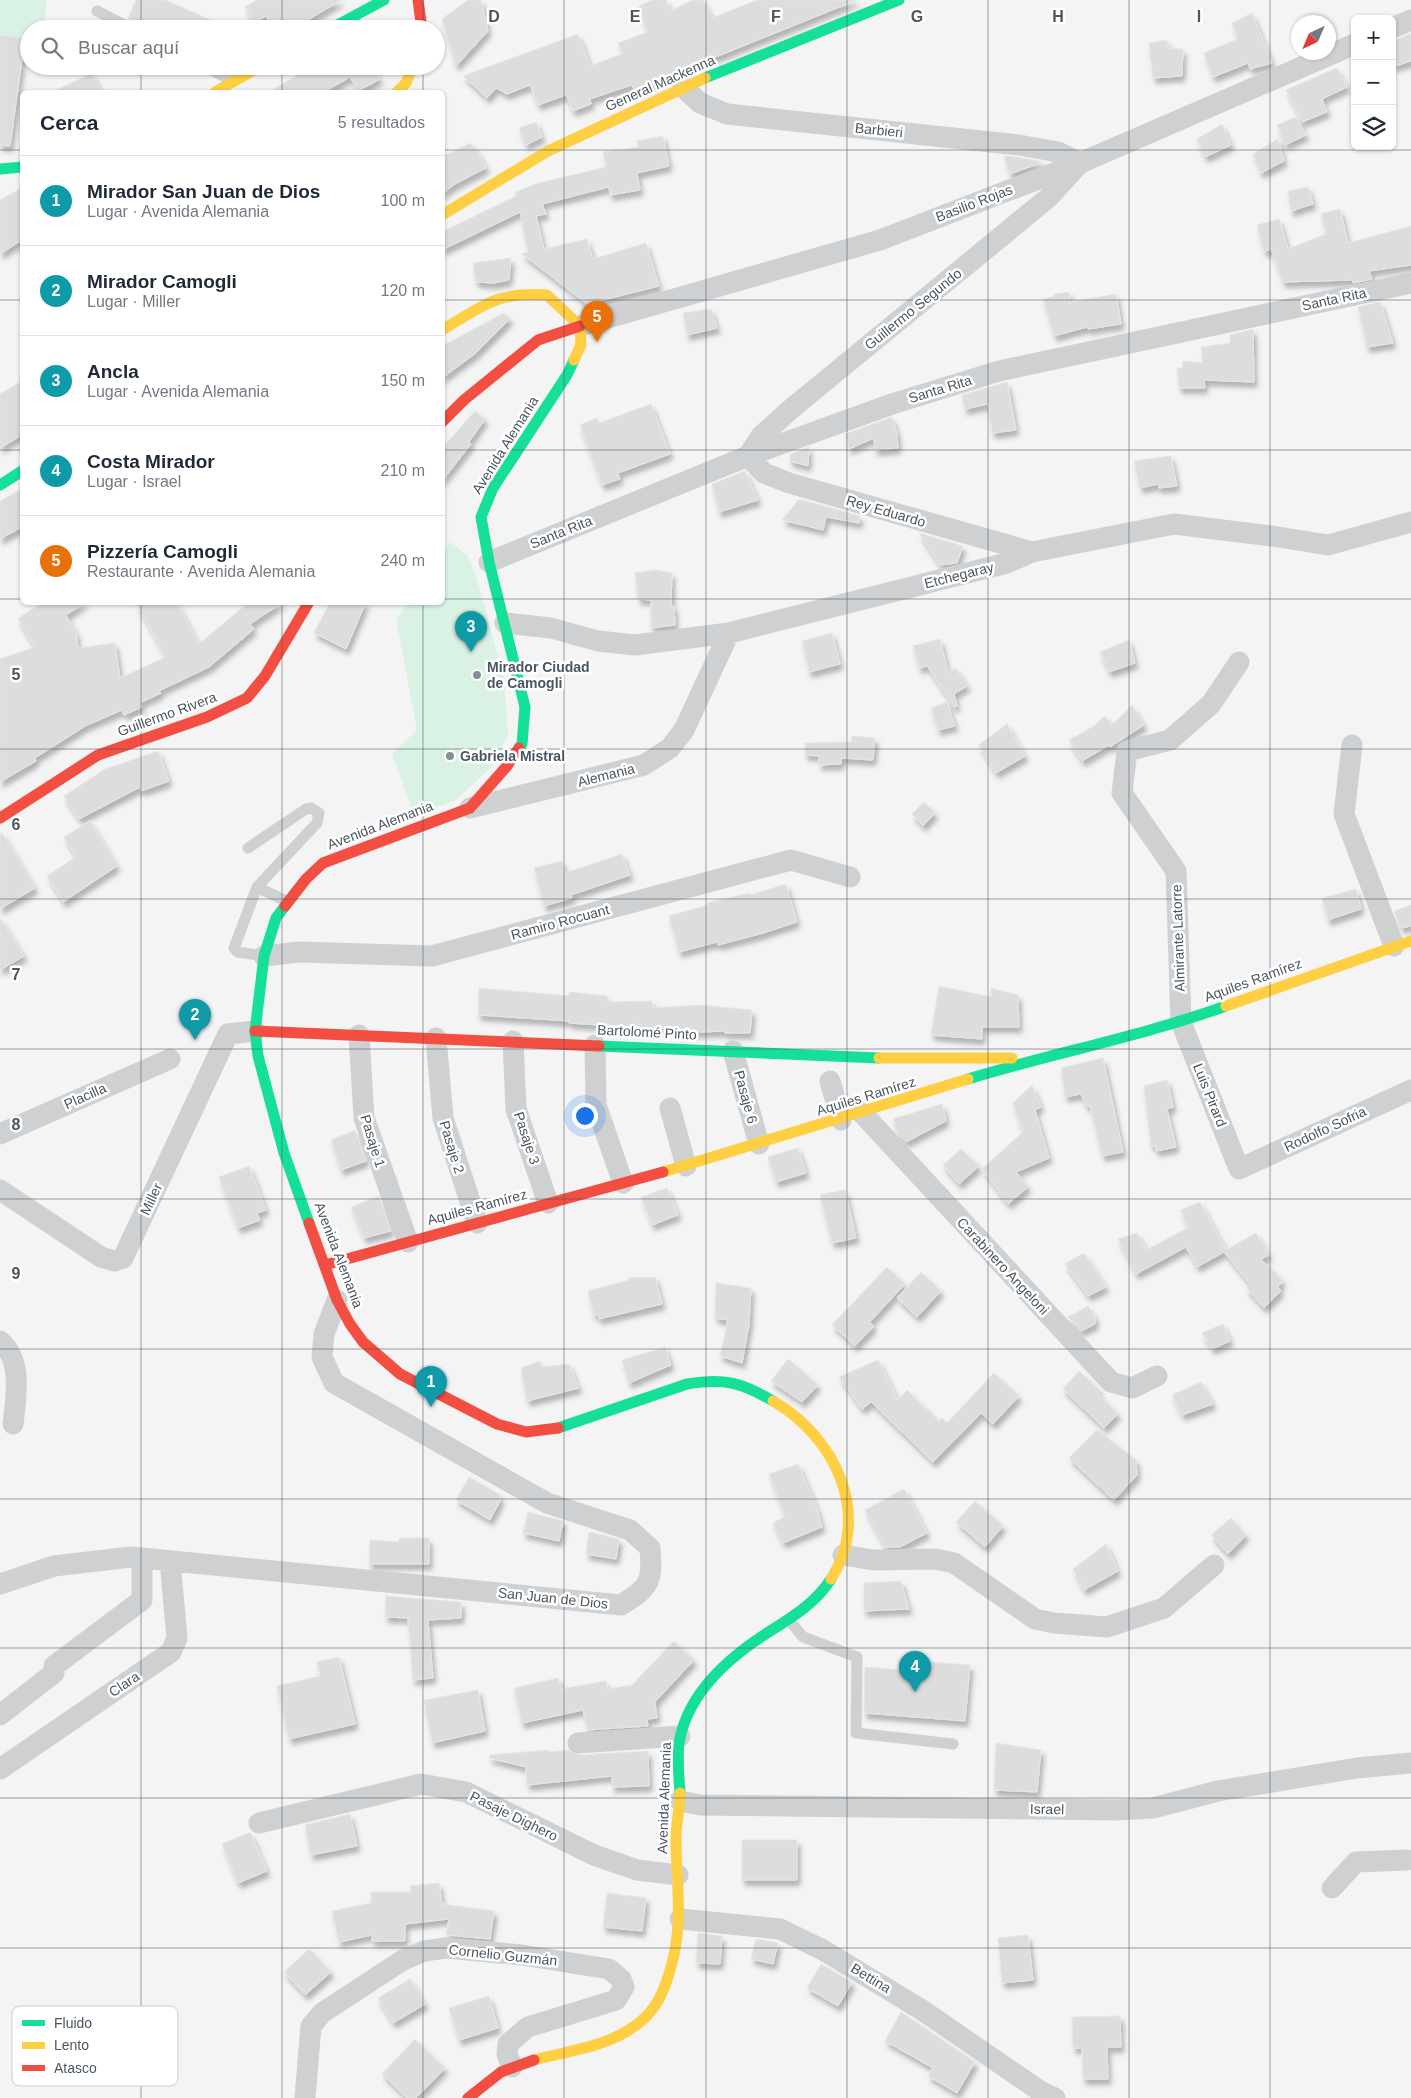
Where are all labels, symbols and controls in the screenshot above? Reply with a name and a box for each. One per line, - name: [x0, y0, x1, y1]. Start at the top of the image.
- text: D: [488, 8, 500, 25]
- text: E: [630, 8, 641, 25]
- text: F: [771, 8, 781, 25]
- text: G: [911, 8, 923, 25]
- text: H: [1052, 8, 1064, 25]
- text: I: [1197, 8, 1201, 25]
- north arrow: [1291, 15, 1336, 60]
- map controls: [1351, 15, 1396, 150]
- button: +: [1351, 15, 1396, 60]
- search box: [20, 20, 445, 75]
- icon: search: [38, 34, 66, 62]
- text: Buscar aquí: [78, 37, 179, 58]
- street label: General Mackenna: [603, 52, 717, 114]
- button: −: [1351, 60, 1396, 105]
- button: layers: [1351, 105, 1396, 150]
- text: Cerca: [40, 111, 98, 134]
- text: 5 resultados: [338, 114, 425, 131]
- street label: Barbieri: [854, 120, 904, 140]
- text: Mirador San Juan de Dios: [87, 181, 320, 202]
- street label: Basilio Rojas: [933, 181, 1015, 225]
- text: 1: [52, 192, 60, 209]
- text: 100 m: [381, 192, 425, 209]
- text: Lugar · Avenida Alemania: [87, 203, 269, 220]
- street label: Guillermo Segundo: [861, 265, 965, 353]
- text: Mirador Camogli: [87, 271, 237, 292]
- text: 2: [52, 282, 60, 299]
- text: 120 m: [381, 282, 425, 299]
- street label: Santa Rita: [1300, 284, 1368, 314]
- text: Lugar · Miller: [87, 293, 180, 310]
- pin: 5: [581, 301, 613, 342]
- text: Ancla: [87, 361, 139, 382]
- text: 3: [52, 372, 60, 389]
- text: 150 m: [381, 372, 425, 389]
- street label: Santa Rita: [906, 372, 974, 406]
- text: Lugar · Avenida Alemania: [87, 383, 269, 400]
- street label: Avenida Alemania: [469, 393, 542, 497]
- text: Costa Mirador: [87, 451, 215, 472]
- text: 4: [52, 462, 60, 479]
- text: 210 m: [381, 462, 425, 479]
- text: Lugar · Israel: [87, 473, 181, 490]
- street label: Rey Eduardo: [845, 492, 928, 530]
- street label: Santa Rita: [528, 512, 594, 552]
- text: Pizzería Camogli: [87, 541, 238, 562]
- text: 5: [52, 552, 60, 569]
- text: 240 m: [381, 552, 425, 569]
- street label: Etchegaray: [923, 559, 995, 591]
- text: Restaurante · Avenida Alemania: [87, 563, 315, 580]
- pin: 3: [455, 611, 487, 652]
- place label: Mirador Ciudad de Camogli: [487, 659, 590, 691]
- text: 5: [12, 666, 21, 683]
- marker: Mirador Ciudad de Camogli: [471, 669, 483, 681]
- street label: Guillermo Rivera: [115, 689, 219, 739]
- place label: Gabriela Mistral: [460, 748, 565, 764]
- marker: Gabriela Mistral: [444, 750, 456, 762]
- street label: Alemania: [576, 760, 636, 790]
- street label: Avenida Alemania: [325, 797, 435, 853]
- text: 6: [12, 816, 21, 833]
- street label: Almirante Latorre: [1168, 884, 1188, 992]
- street label: Ramiro Rocuant: [509, 901, 611, 943]
- street label: Aquiles Ramírez: [1202, 955, 1304, 1005]
- text: 7: [12, 966, 21, 983]
- pin: 2: [179, 999, 211, 1040]
- street label: Bartolomé Pinto: [597, 1021, 697, 1043]
- street label: Luis Pirard: [1190, 1061, 1230, 1129]
- street label: Pasaje 6: [731, 1069, 761, 1126]
- street label: Aquiles Ramírez: [815, 1073, 917, 1119]
- street label: Placilla: [61, 1080, 109, 1112]
- your location: [572, 1103, 598, 1129]
- street label: Rodolfo Sofria: [1281, 1103, 1369, 1155]
- street label: Pasaje 3: [511, 1110, 543, 1167]
- street label: Pasaje 1: [357, 1113, 389, 1170]
- text: 8: [12, 1116, 21, 1133]
- street label: Pasaje 2: [436, 1119, 468, 1176]
- street label: Miller: [137, 1180, 165, 1218]
- street label: Aquiles Ramírez: [425, 1186, 529, 1228]
- street label: Avenida Alemania: [311, 1200, 367, 1310]
- street label: Carabinero Angeloni: [954, 1214, 1052, 1318]
- text: 9: [12, 1265, 21, 1282]
- pin: 1: [415, 1366, 447, 1407]
- street label: San Juan de Dios: [497, 1584, 609, 1612]
- pin: 4: [899, 1651, 931, 1692]
- street label: Clara: [106, 1668, 143, 1700]
- street label: Avenida Alemania: [654, 1742, 674, 1854]
- street label: Pasaje Dighero: [467, 1788, 561, 1844]
- street label: Israel: [1030, 1801, 1064, 1817]
- street label: Cornelio Guzmán: [448, 1941, 558, 1969]
- street label: Bettina: [848, 1960, 894, 1996]
- legend: [12, 2006, 178, 2086]
- text: Fluido: [54, 2015, 92, 2031]
- text: Lento: [54, 2037, 89, 2053]
- text: Atasco: [54, 2060, 97, 2076]

